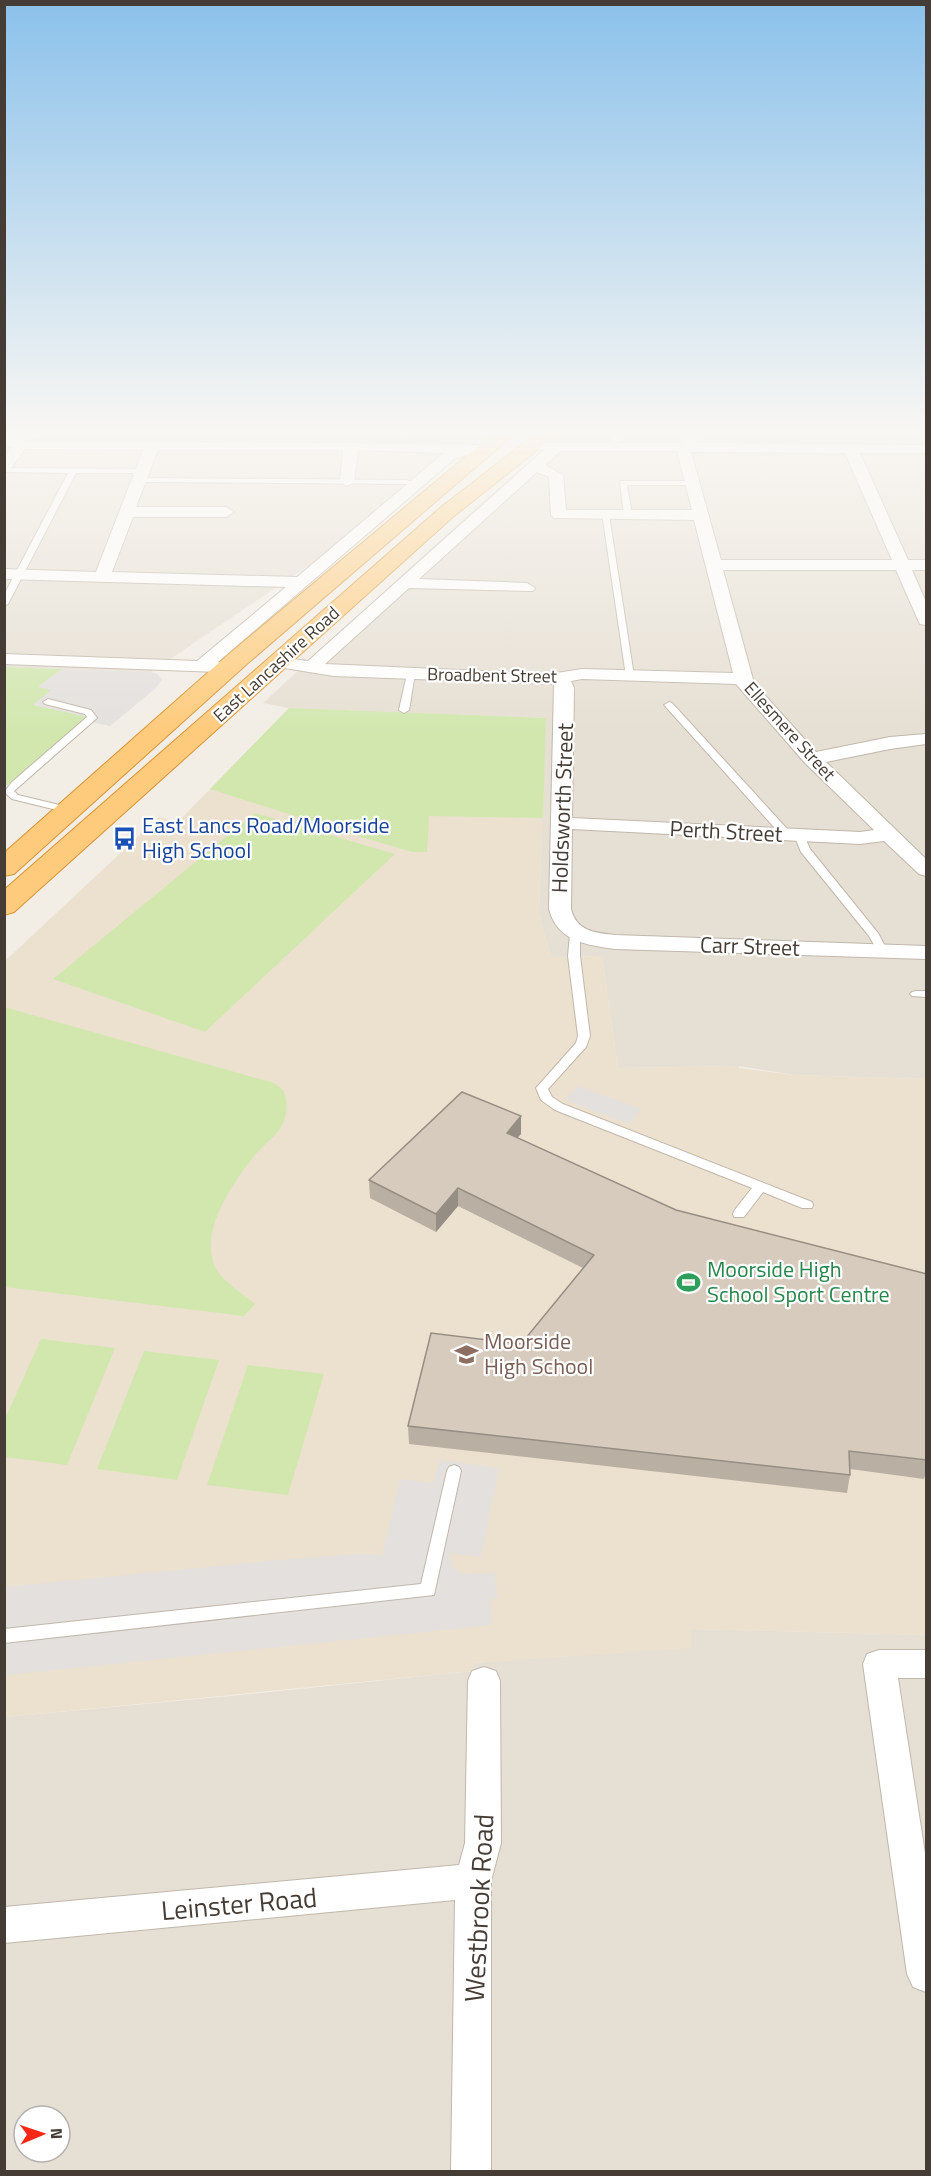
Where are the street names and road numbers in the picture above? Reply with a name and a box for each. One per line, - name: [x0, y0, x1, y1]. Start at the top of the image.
- street label: East Lancashire Road: [207, 600, 345, 728]
- street label: Broadbent Street: [427, 660, 558, 690]
- street label: Ellesmere Street: [738, 675, 842, 787]
- street label: Holdsworth Street: [542, 722, 582, 894]
- street label: Perth Street: [669, 811, 783, 851]
- street label: Carr Street: [700, 927, 801, 965]
- street label: Westbrook Road: [453, 1813, 503, 2003]
- street label: Leinster Road: [159, 1876, 319, 1930]

